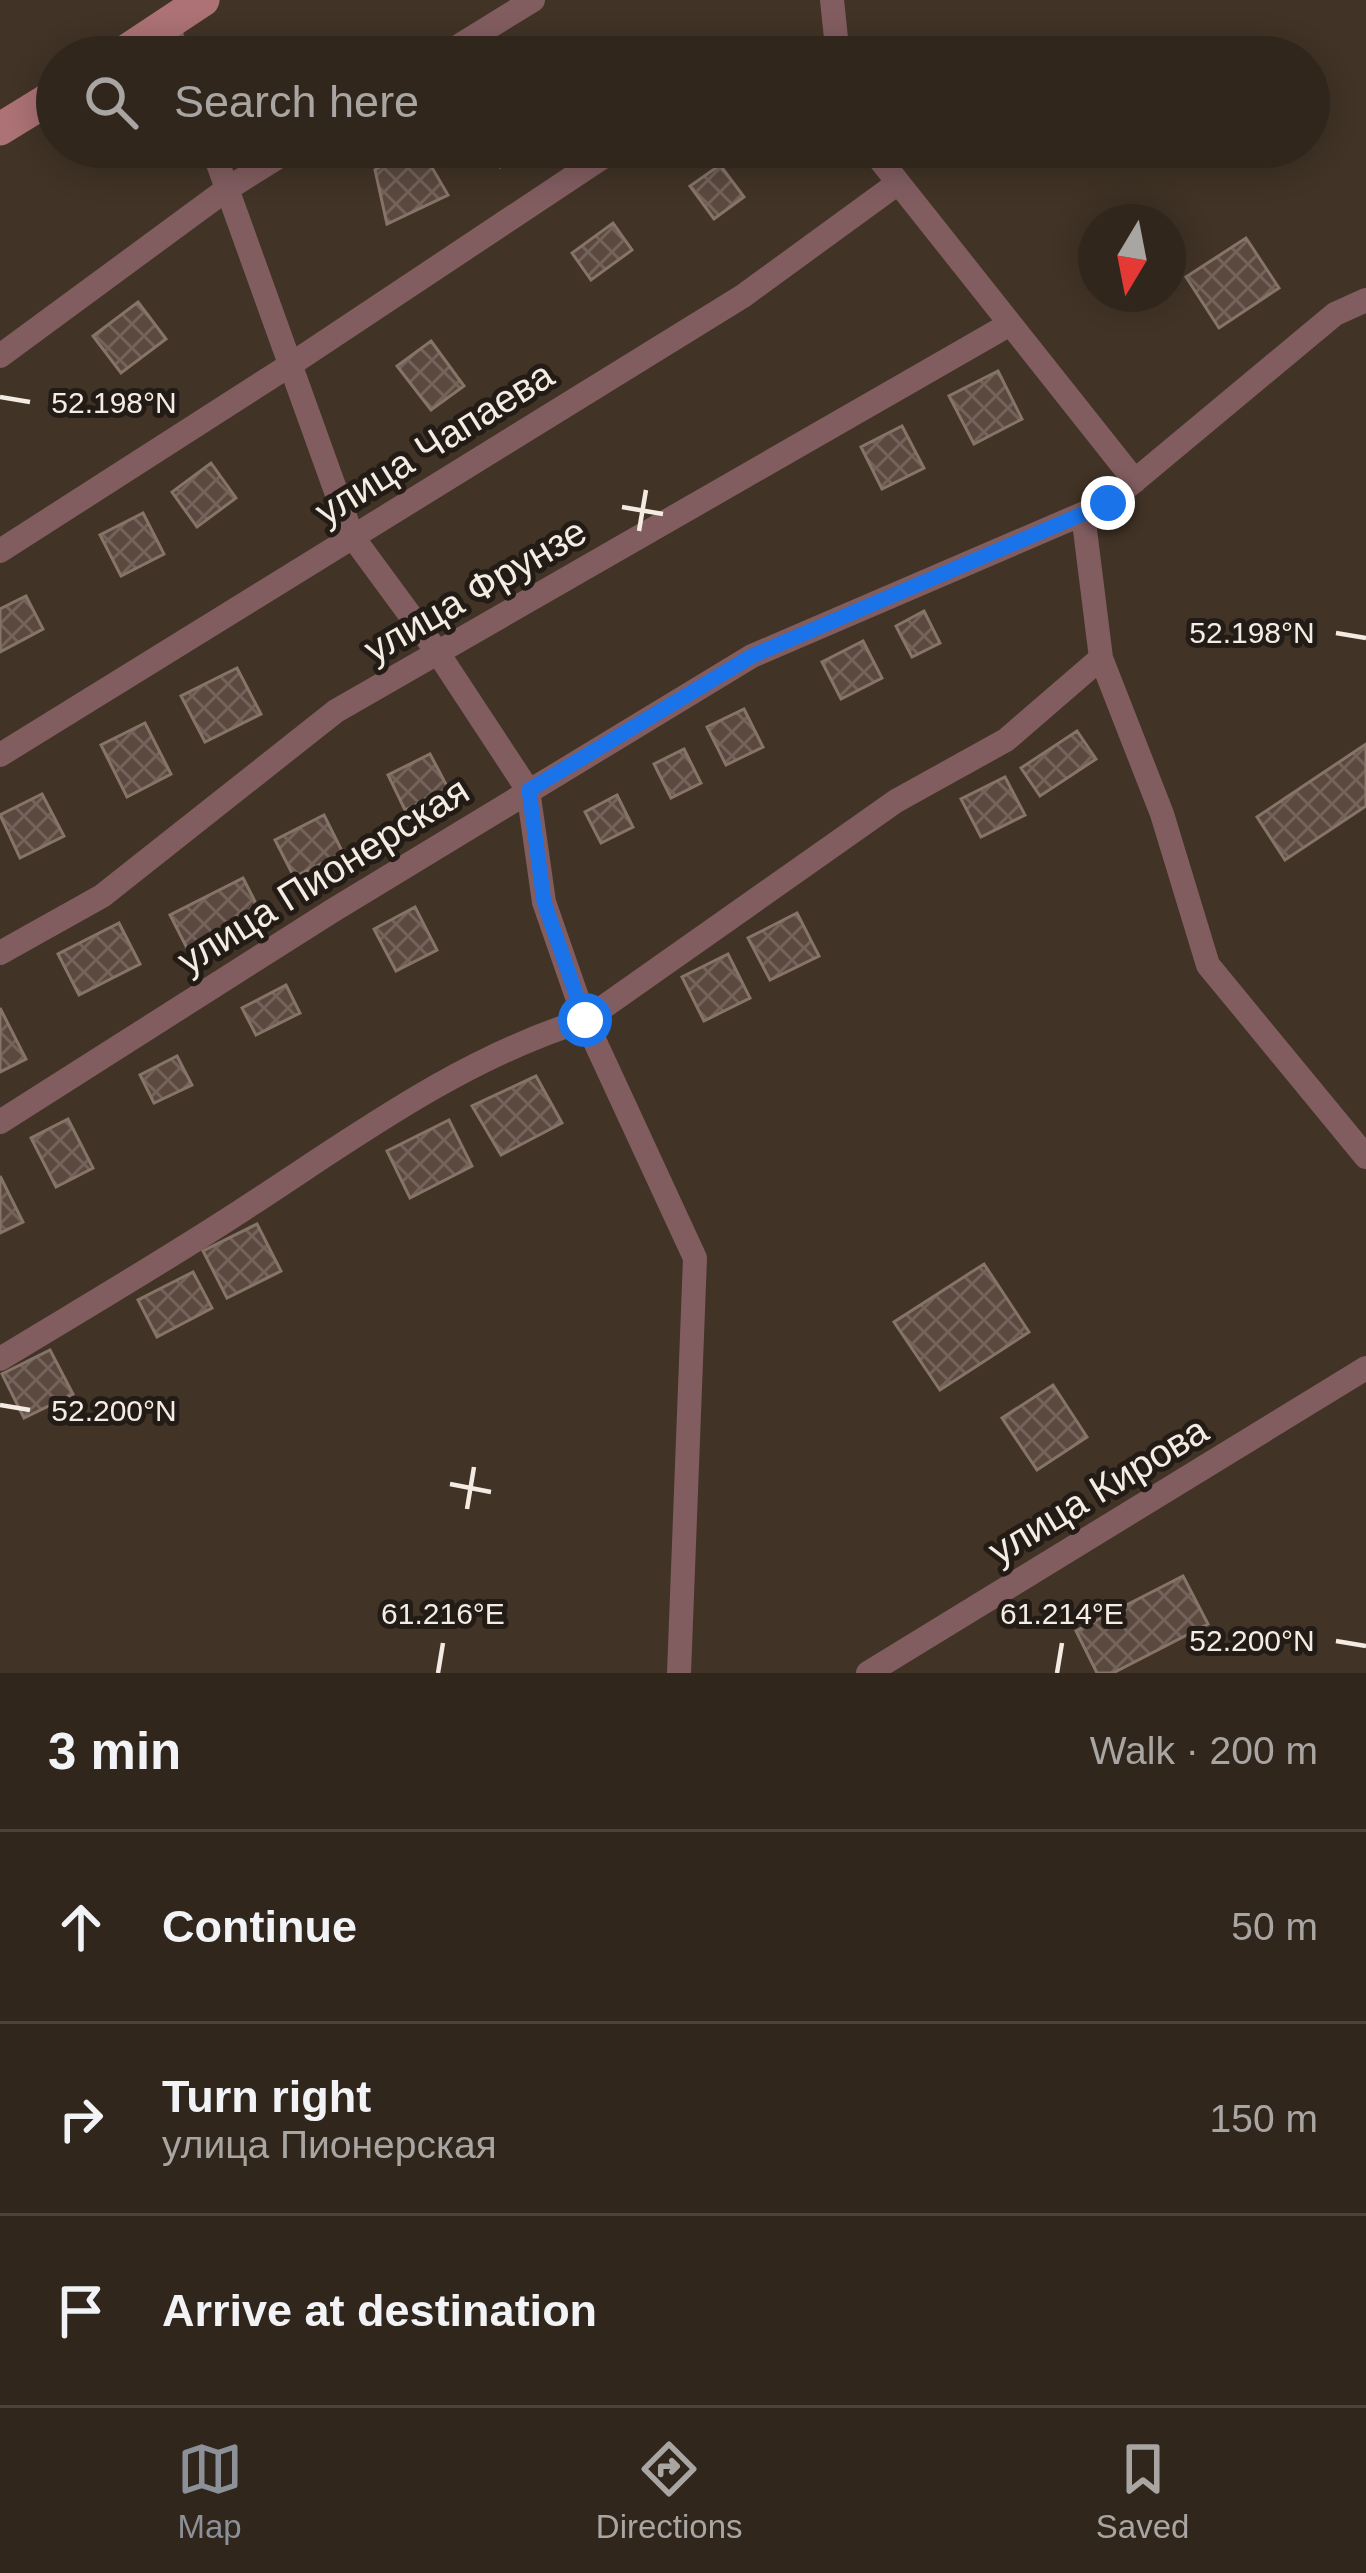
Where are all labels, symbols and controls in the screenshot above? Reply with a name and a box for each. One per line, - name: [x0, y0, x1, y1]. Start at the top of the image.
- search box: [36, 36, 1330, 168]
- icon: search: [78, 69, 144, 135]
- text: Search here: [174, 76, 419, 127]
- north arrow: [1078, 204, 1186, 312]
- street label: улица Чапаева: [307, 352, 561, 533]
- text: 52.198°N: [51, 386, 177, 419]
- route end: [1081, 476, 1135, 530]
- street label: улица Фрунзе: [356, 509, 594, 671]
- text: 52.198°N: [1189, 616, 1315, 649]
- street label: улица Пионерская: [170, 768, 476, 982]
- route start: [558, 993, 612, 1047]
- text: 52.200°N: [51, 1394, 177, 1427]
- street label: улица Кирова: [981, 1408, 1216, 1572]
- text: 61.216°E: [381, 1597, 505, 1630]
- text: 61.214°E: [1000, 1597, 1124, 1630]
- text: 52.200°N: [1189, 1624, 1315, 1657]
- text: 3 min: [48, 1723, 181, 1780]
- text: Walk · 200 m: [1090, 1729, 1318, 1772]
- icon: ahead: [48, 1894, 114, 1960]
- text: Continue: [162, 1901, 357, 1952]
- text: 50 m: [1231, 1905, 1318, 1948]
- text: Turn right: [162, 2071, 371, 2122]
- icon: right: [48, 2086, 114, 2152]
- text: 150 m: [1210, 2097, 1318, 2140]
- text: улица Пионерская: [162, 2123, 497, 2166]
- icon: arrive: [48, 2278, 114, 2344]
- text: Arrive at destination: [162, 2285, 597, 2336]
- tab: Map: [177, 2436, 243, 2546]
- tab: Directions: [596, 2436, 743, 2546]
- tab: Saved: [1096, 2436, 1189, 2546]

